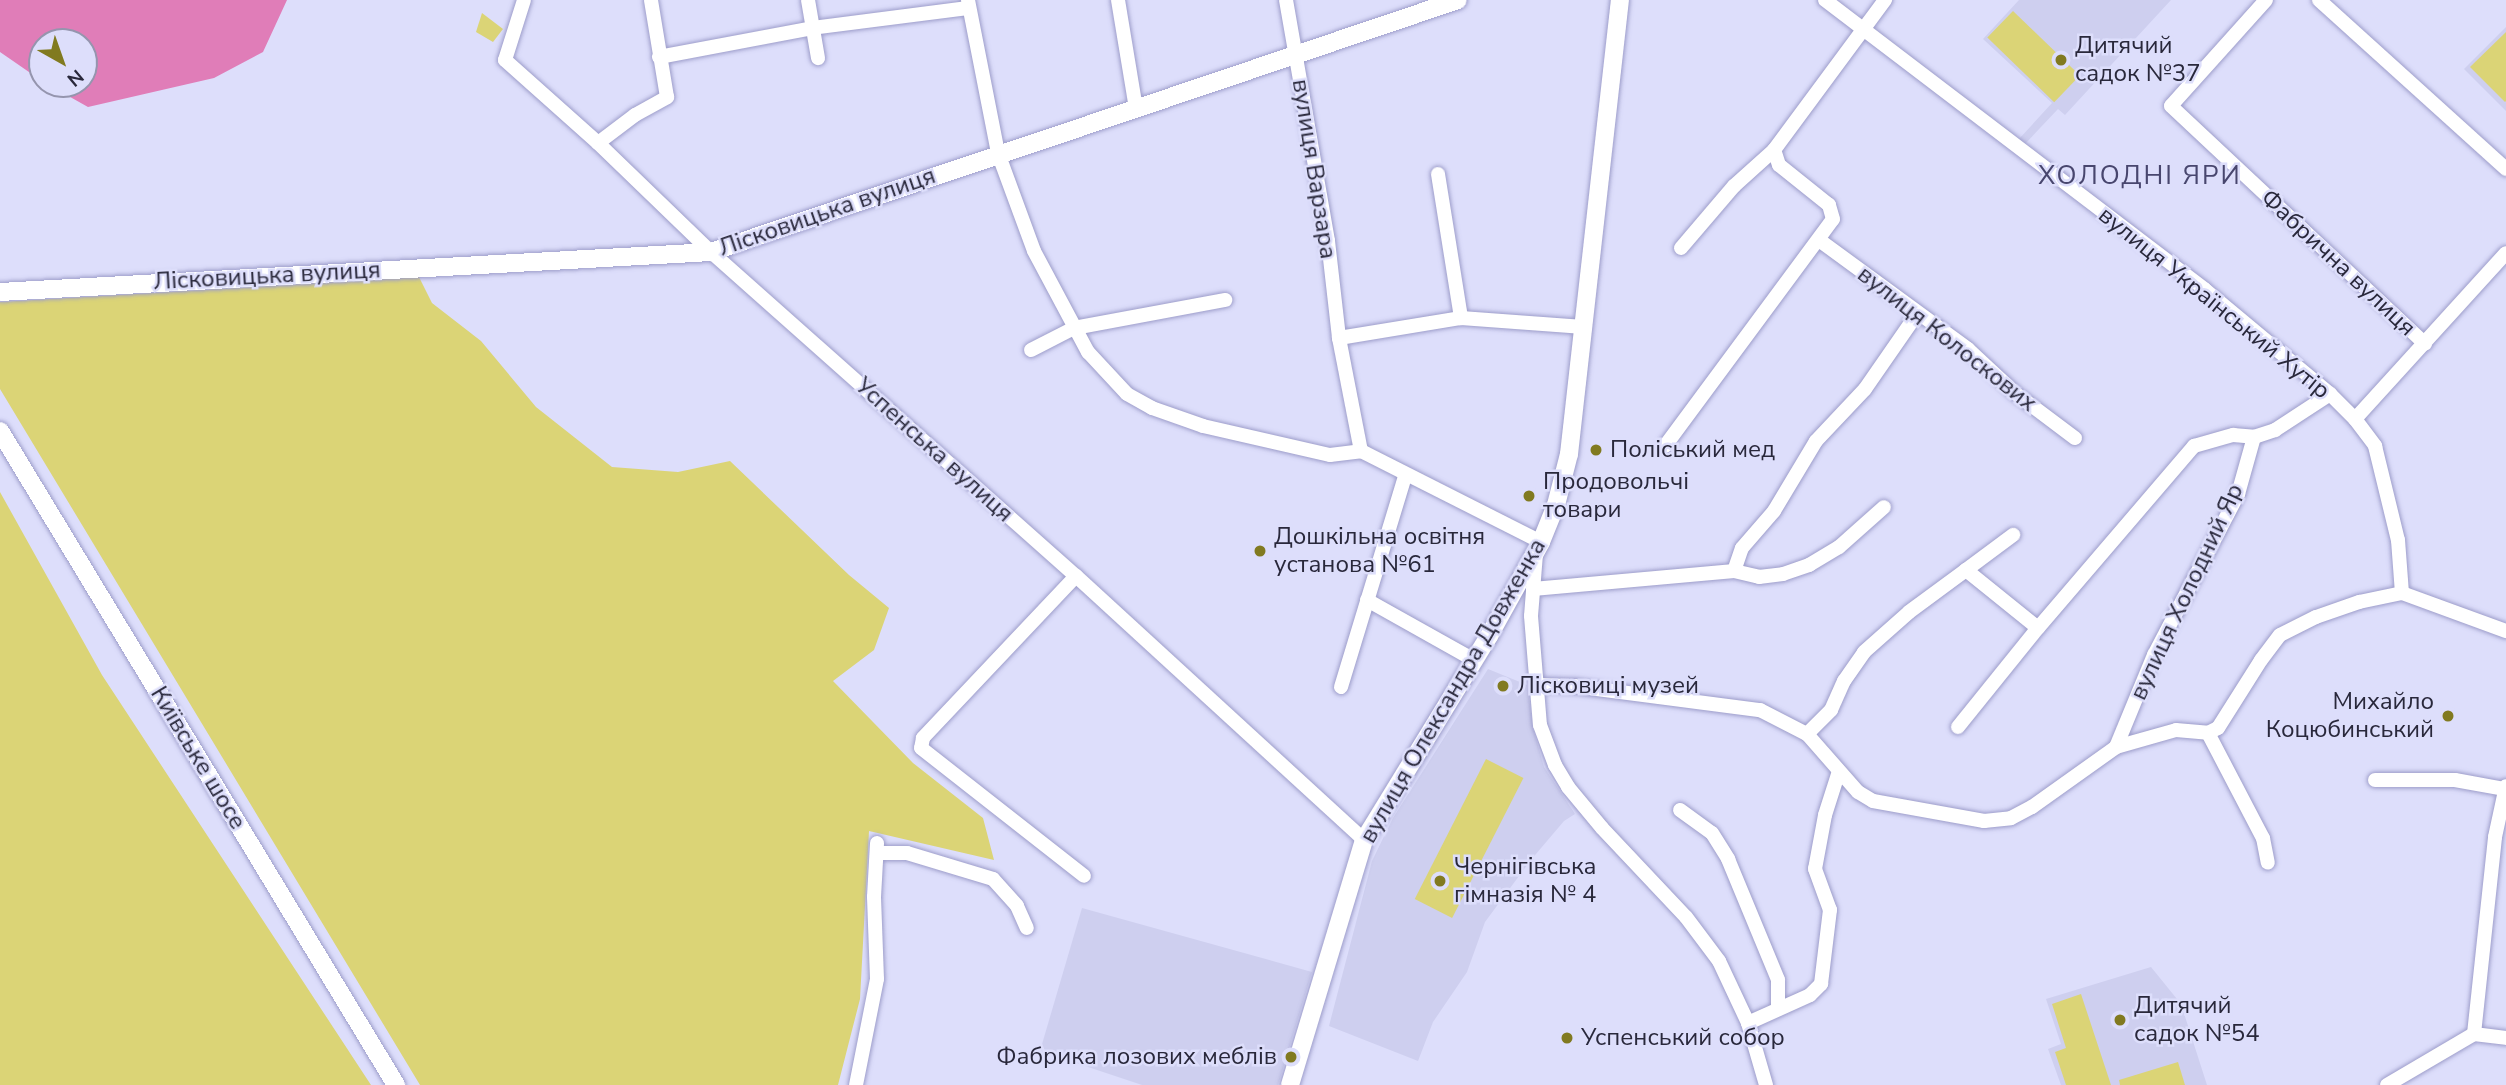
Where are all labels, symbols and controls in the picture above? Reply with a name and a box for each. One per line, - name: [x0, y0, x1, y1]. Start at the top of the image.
- north arrow: [28, 28, 98, 98]
- place label: Дитячий садок №37: [2075, 32, 2201, 88]
- marker: Дитячий садок №37: [2053, 52, 2069, 68]
- text: N: [61, 63, 89, 92]
- street label: вулиця Варзара: [1286, 77, 1342, 261]
- district label: ХОЛОДНІ ЯРИ: [2040, 160, 2240, 192]
- street label: Лісковицька вулиця: [715, 161, 939, 263]
- street label: Фабрична вулиця: [2254, 184, 2422, 342]
- street label: вулиця Український Хутір: [2092, 201, 2336, 405]
- street label: Лісковицька вулиця: [153, 256, 381, 296]
- street label: вулиця Колоскових: [1852, 260, 2042, 418]
- street label: Успенська вулиця: [849, 372, 1019, 528]
- place label: Поліський мед: [1610, 436, 1775, 464]
- marker: Поліський мед: [1588, 442, 1604, 458]
- place label: Продовольчі товари: [1543, 468, 1689, 524]
- street label: вулиця Холодний Яр: [2124, 479, 2250, 705]
- marker: Продовольчі товари: [1521, 488, 1537, 504]
- place label: Дошкільна освітня установа №61: [1274, 523, 1485, 579]
- street label: вулиця Олександра Довженка: [1354, 534, 1552, 848]
- marker: Дошкільна освітня установа №61: [1252, 543, 1268, 559]
- place label: Лісковиці музей: [1517, 672, 1699, 700]
- marker: Лісковиці музей: [1495, 678, 1511, 694]
- street label: Київське шосе: [144, 681, 252, 835]
- place label: Михайло Коцюбинський: [2266, 688, 2434, 744]
- marker: Михайло Коцюбинський: [2440, 708, 2456, 724]
- place label: Чернігівська гімназія № 4: [1454, 853, 1597, 909]
- marker: Чернігівська гімназія № 4: [1432, 873, 1448, 889]
- place label: Дитячий садок №54: [2134, 992, 2260, 1048]
- marker: Дитячий садок №54: [2112, 1012, 2128, 1028]
- place label: Успенський собор: [1581, 1024, 1785, 1052]
- marker: Успенський собор: [1559, 1030, 1575, 1046]
- place label: Фабрика лозових меблів: [996, 1043, 1277, 1071]
- marker: Фабрика лозових меблів: [1283, 1049, 1299, 1065]

